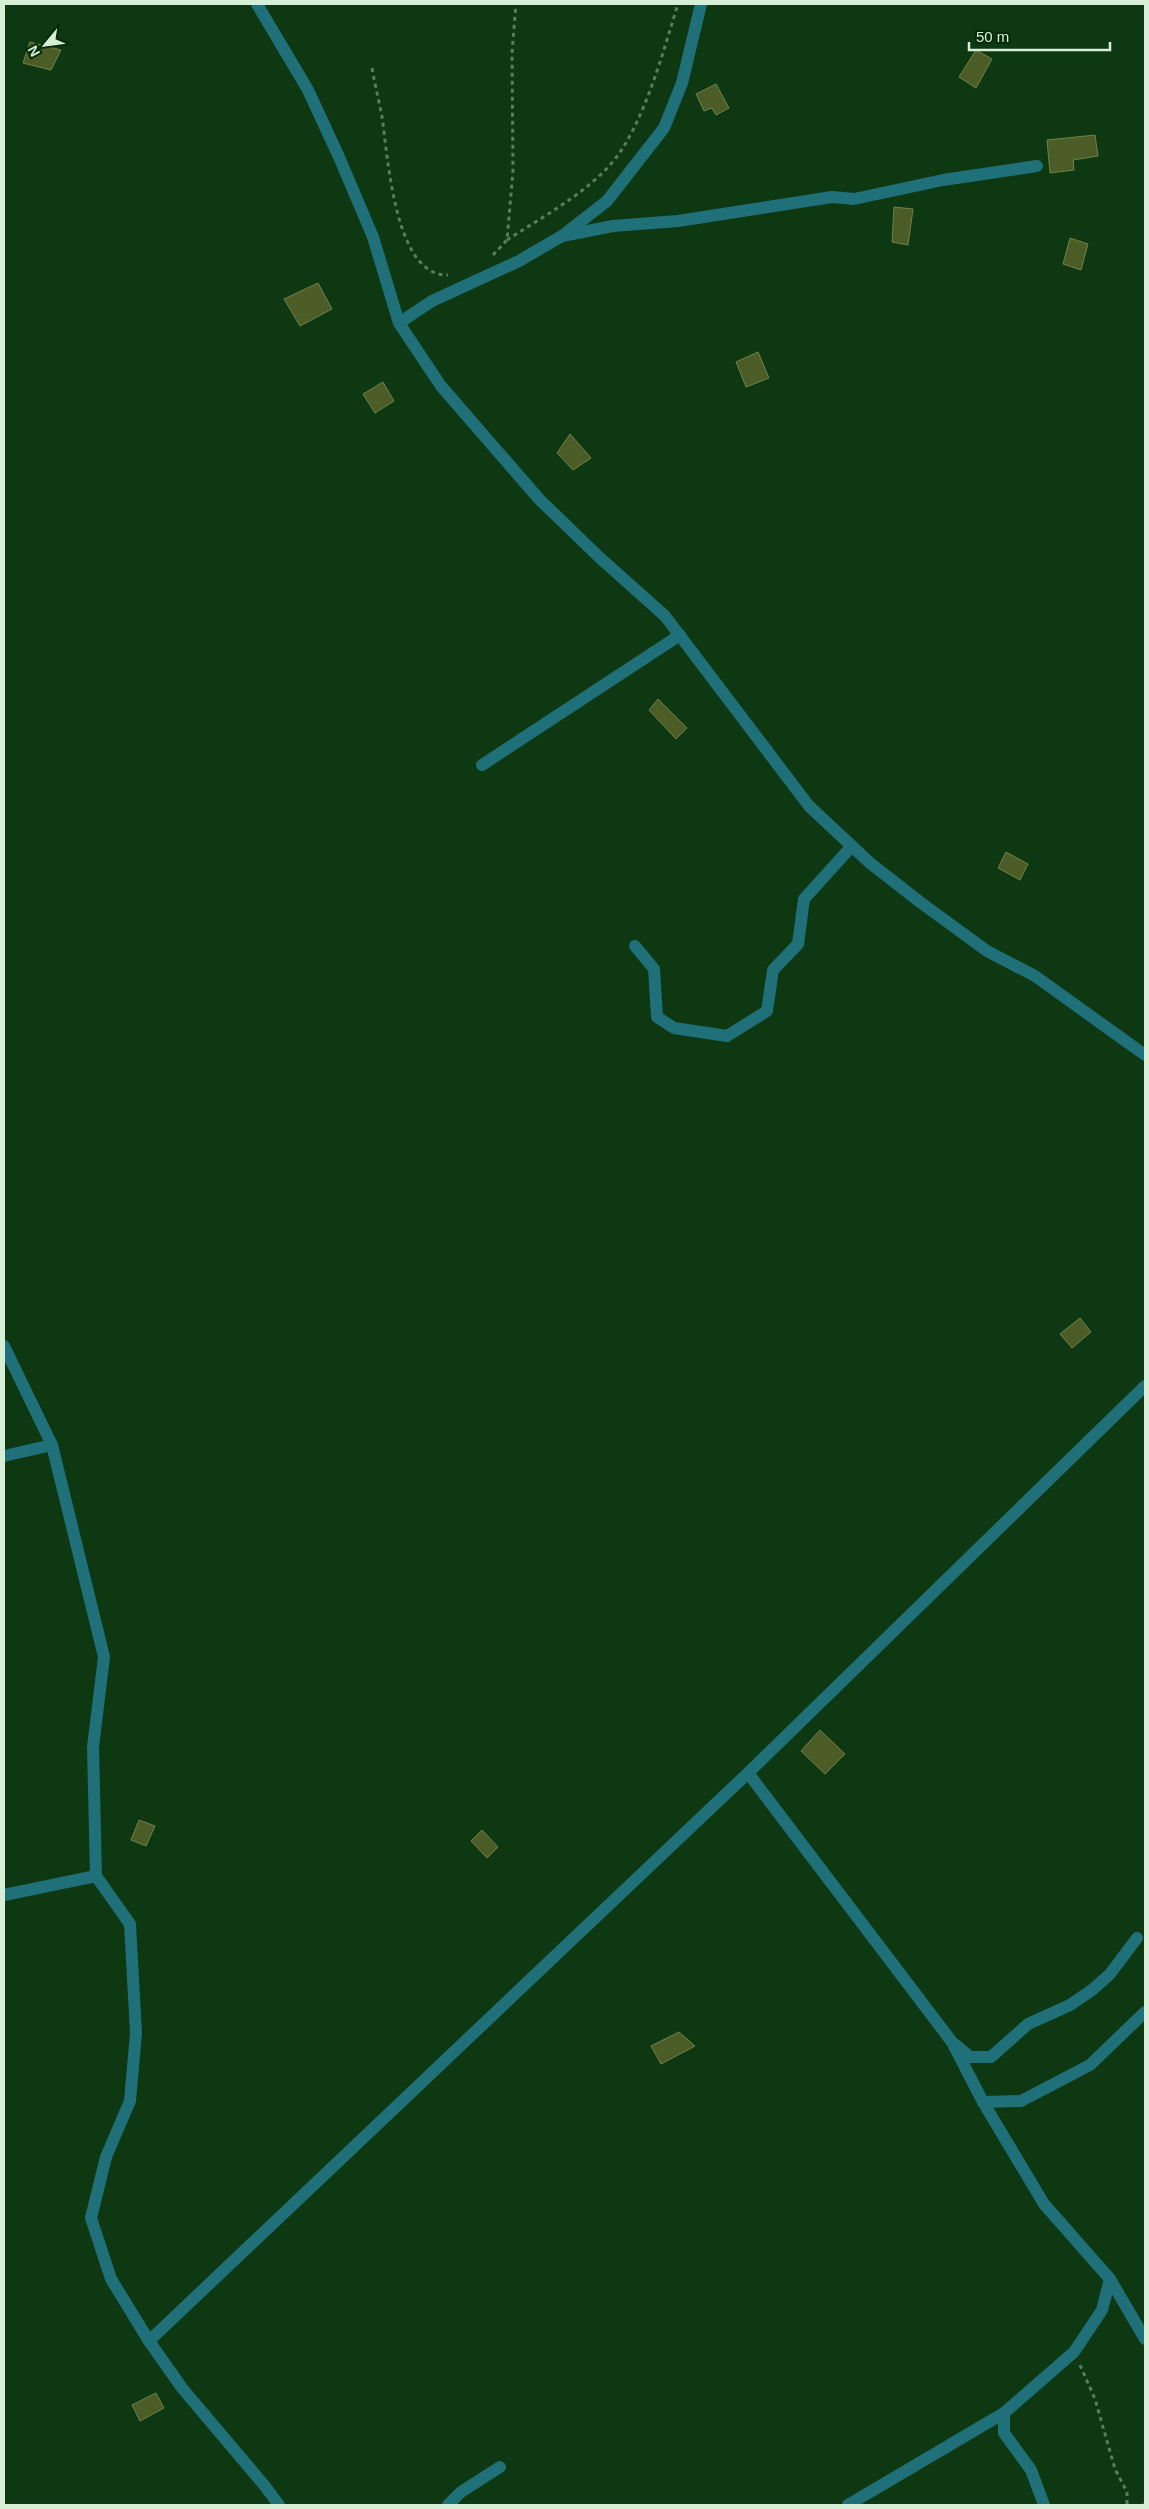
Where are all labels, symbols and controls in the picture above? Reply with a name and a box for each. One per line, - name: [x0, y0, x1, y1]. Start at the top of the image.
- north arrow: [20, 20, 70, 70]
- scale bar: [969, 20, 1110, 52]
- text: 50 m: [976, 28, 1009, 45]
- text: N: [24, 43, 43, 60]

